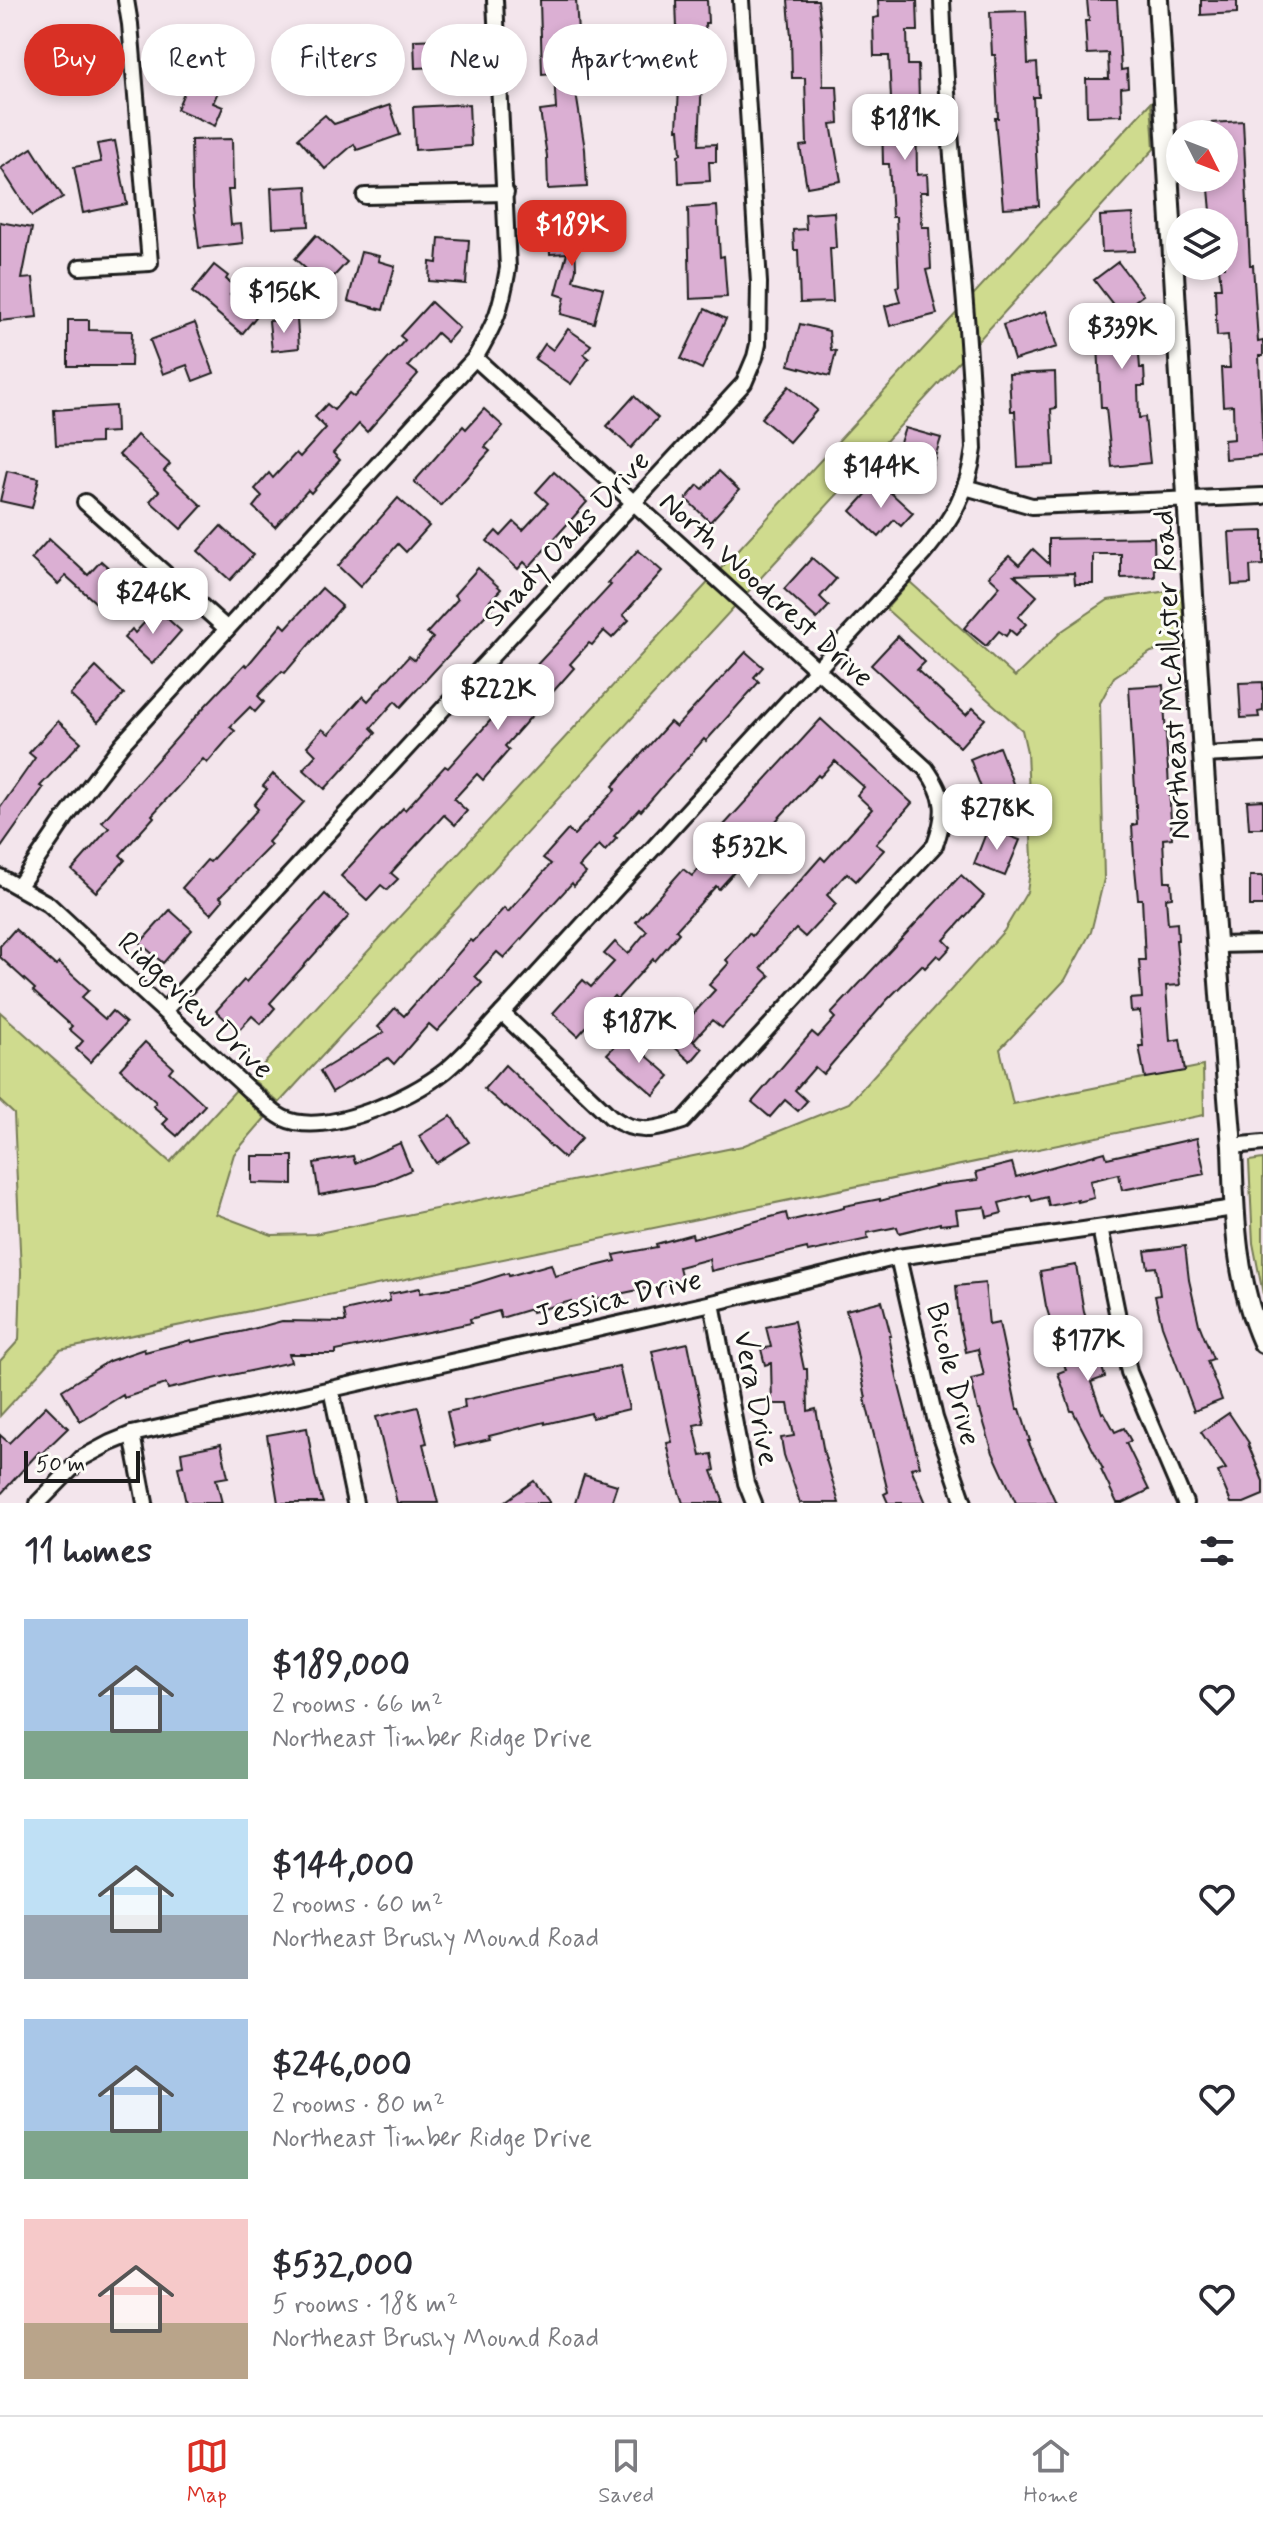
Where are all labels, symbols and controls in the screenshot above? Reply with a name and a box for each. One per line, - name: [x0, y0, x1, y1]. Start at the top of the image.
- chip: Buy: [24, 24, 125, 96]
- chip: Rent: [141, 24, 255, 96]
- chip: Filters: [271, 24, 405, 96]
- chip: New: [421, 24, 527, 96]
- chip: Apartment: [543, 24, 727, 96]
- pin: $181K: [849, 94, 961, 162]
- text: $181K: [870, 103, 940, 137]
- north arrow: [1166, 120, 1238, 192]
- map controls: [1166, 120, 1238, 280]
- pin: $189K: [516, 200, 628, 268]
- button: layers: [1166, 208, 1238, 280]
- text: $189K: [535, 209, 609, 243]
- pin: $156K: [228, 267, 340, 335]
- text: $156K: [248, 276, 320, 310]
- pin: $339K: [1066, 303, 1178, 371]
- text: $339K: [1087, 312, 1157, 346]
- street label: Shady Oaks Drive: [475, 442, 659, 636]
- pin: $144K: [825, 442, 937, 510]
- text: $144K: [843, 451, 919, 485]
- street label: North Woodcrest Drive: [650, 483, 882, 697]
- street label: Northeast McAllister Road: [1144, 509, 1201, 841]
- pin: $246K: [97, 568, 209, 636]
- text: $246K: [116, 577, 190, 611]
- pin: $222K: [442, 664, 554, 732]
- text: $222K: [460, 673, 536, 707]
- pin: $278K: [941, 784, 1053, 852]
- text: $278K: [960, 793, 1034, 827]
- pin: $532K: [693, 822, 805, 890]
- text: $532K: [711, 831, 787, 865]
- street label: Ridgeview Drive: [107, 924, 281, 1090]
- pin: $187K: [583, 997, 695, 1065]
- text: $187K: [602, 1006, 676, 1040]
- street label: Jessica Drive: [531, 1260, 706, 1337]
- street label: Bicole Drive: [916, 1299, 989, 1450]
- pin: $177K: [1032, 1315, 1144, 1383]
- text: $177K: [1052, 1324, 1124, 1358]
- street label: Vera Drive: [723, 1328, 788, 1469]
- scale bar: [24, 1447, 140, 1483]
- text: 50 m: [36, 1451, 85, 1479]
- text: 11 homes: [24, 1529, 152, 1574]
- icon: filters: [1195, 1529, 1239, 1573]
- text: $189,000: [272, 1643, 410, 1688]
- icon: home: [88, 1651, 184, 1747]
- icon: heart: [1195, 1677, 1239, 1721]
- text: 2 rooms · 66 m²: [272, 1688, 443, 1722]
- text: Northeast Timber Ridge Drive: [272, 1722, 592, 1756]
- text: $144,000: [272, 1843, 414, 1888]
- icon: home: [88, 1851, 184, 1947]
- icon: heart: [1195, 1877, 1239, 1921]
- text: 2 rooms · 60 m²: [272, 1888, 443, 1922]
- text: Northeast Brushy Mound Road: [272, 1922, 599, 1956]
- text: $246,000: [272, 2043, 412, 2088]
- icon: home: [88, 2051, 184, 2147]
- icon: heart: [1195, 2077, 1239, 2121]
- text: 2 rooms · 80 m²: [272, 2088, 445, 2122]
- text: Northeast Timber Ridge Drive: [272, 2122, 592, 2156]
- text: $532,000: [272, 2243, 413, 2288]
- icon: home: [88, 2251, 184, 2347]
- icon: heart: [1195, 2277, 1239, 2321]
- text: 5 rooms · 188 m²: [272, 2288, 458, 2322]
- text: Northeast Brushy Mound Road: [272, 2322, 599, 2356]
- tab: Map: [185, 2434, 229, 2510]
- tab: Saved: [598, 2434, 654, 2510]
- tab: Home: [1024, 2434, 1078, 2510]

